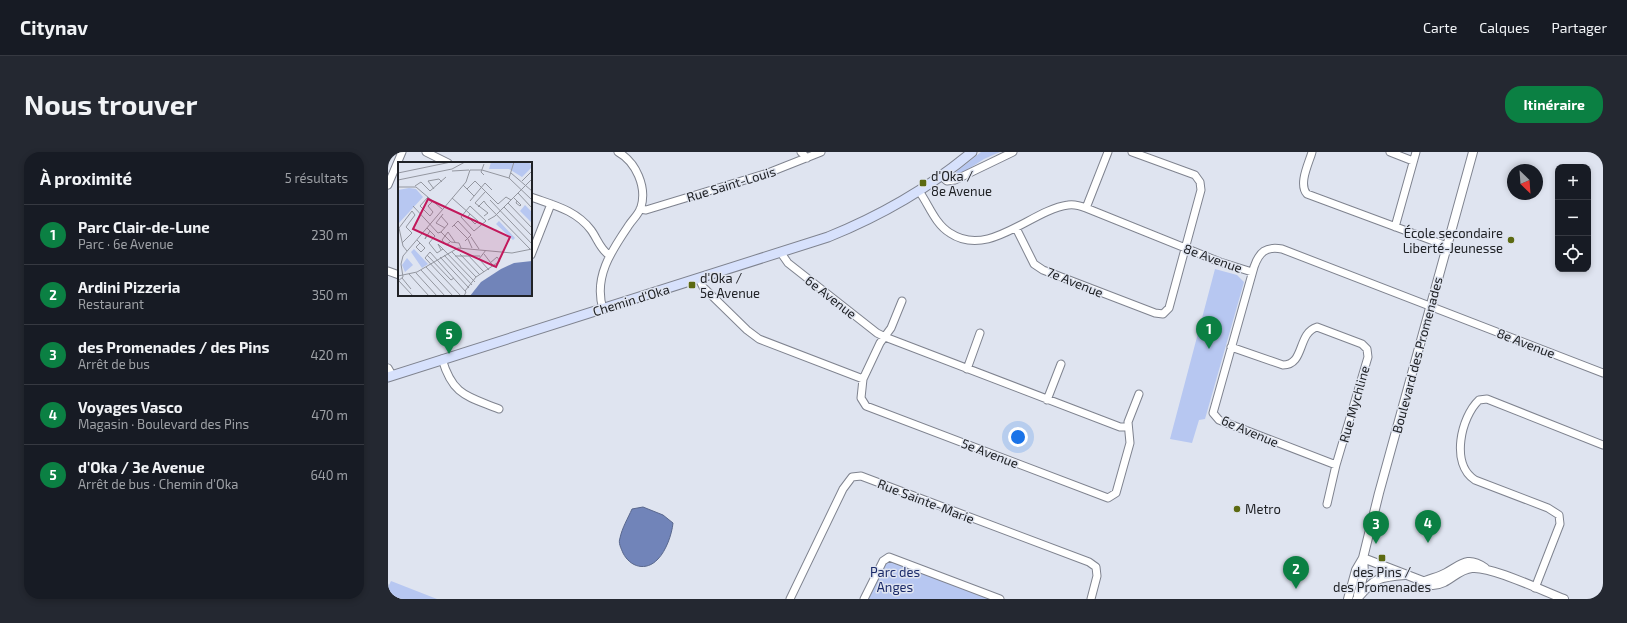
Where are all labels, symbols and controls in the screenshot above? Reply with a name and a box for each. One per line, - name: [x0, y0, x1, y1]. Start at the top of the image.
- text: Citynav: [20, 16, 88, 39]
- text: Carte: [1423, 19, 1457, 36]
- text: Calques: [1479, 19, 1530, 36]
- text: Partager: [1552, 19, 1607, 36]
- button: Itinéraire: [1505, 86, 1603, 123]
- text: Nous trouver: [24, 87, 197, 121]
- inset map: [398, 162, 532, 296]
- street label: Rue Saint-Louis: [684, 163, 778, 205]
- north arrow: [1507, 164, 1543, 200]
- map controls: [1555, 164, 1591, 272]
- button: +: [1555, 164, 1591, 200]
- text: À proximité: [40, 168, 132, 188]
- place label: d'Oka / 8e Avenue: [931, 168, 992, 199]
- text: 5 résultats: [285, 170, 348, 186]
- marker: d'Oka / 8e Avenue: [918, 178, 928, 188]
- button: −: [1555, 200, 1591, 236]
- text: Parc Clair-de-Lune: [78, 218, 210, 236]
- place label: École secondaire Liberté-Jeunesse: [1403, 224, 1503, 256]
- text: 1: [50, 227, 56, 243]
- text: 230 m: [311, 227, 348, 243]
- marker: École secondaire Liberté-Jeunesse: [1506, 235, 1516, 245]
- text: Parc · 6e Avenue: [78, 236, 174, 252]
- button: locate: [1555, 236, 1591, 272]
- street label: 8e Avenue: [1182, 240, 1244, 276]
- street label: 7e Avenue: [1044, 263, 1106, 301]
- place label: d'Oka / 5e Avenue: [700, 270, 760, 301]
- street label: 6e Avenue: [802, 272, 860, 322]
- street label: Boulevard des Promenades: [1388, 275, 1446, 435]
- text: Ardini Pizzeria: [78, 278, 180, 296]
- marker: d'Oka / 5e Avenue: [687, 280, 697, 290]
- street label: Chemin d'Oka: [591, 281, 671, 319]
- text: 2: [49, 287, 57, 303]
- text: 350 m: [312, 287, 348, 303]
- text: Restaurant: [78, 296, 144, 312]
- pin: 1: [1196, 316, 1222, 349]
- pin: 5: [436, 321, 462, 354]
- street label: 8e Avenue: [1495, 325, 1557, 361]
- text: des Promenades / des Pins: [78, 338, 269, 356]
- text: 3: [49, 347, 57, 363]
- text: 420 m: [311, 347, 348, 363]
- text: Arrêt de bus: [78, 356, 150, 372]
- street label: Rue Mychline: [1335, 364, 1373, 444]
- text: Voyages Vasco: [78, 398, 183, 416]
- text: 4: [49, 407, 57, 423]
- text: 470 m: [311, 407, 348, 423]
- street label: 6e Avenue: [1219, 412, 1281, 450]
- text: Magasin · Boulevard des Pins: [78, 416, 249, 432]
- your location: [1008, 427, 1028, 447]
- street label: 5e Avenue: [959, 435, 1021, 471]
- text: d'Oka / 3e Avenue: [78, 458, 205, 476]
- text: 5: [49, 467, 57, 483]
- text: 640 m: [310, 467, 348, 483]
- street label: Rue Sainte-Marie: [875, 475, 977, 527]
- text: Arrêt de bus · Chemin d'Oka: [78, 476, 238, 492]
- place label: Metro: [1245, 501, 1281, 517]
- marker: Metro: [1232, 504, 1242, 514]
- pin: 4: [1415, 510, 1441, 543]
- pin: 3: [1363, 511, 1389, 544]
- marker: des Pins / des Promenades: [1377, 553, 1387, 563]
- pin: 2: [1283, 556, 1309, 589]
- park label: Parc des Anges: [870, 564, 920, 595]
- place label: des Pins / des Promenades: [1333, 564, 1431, 595]

